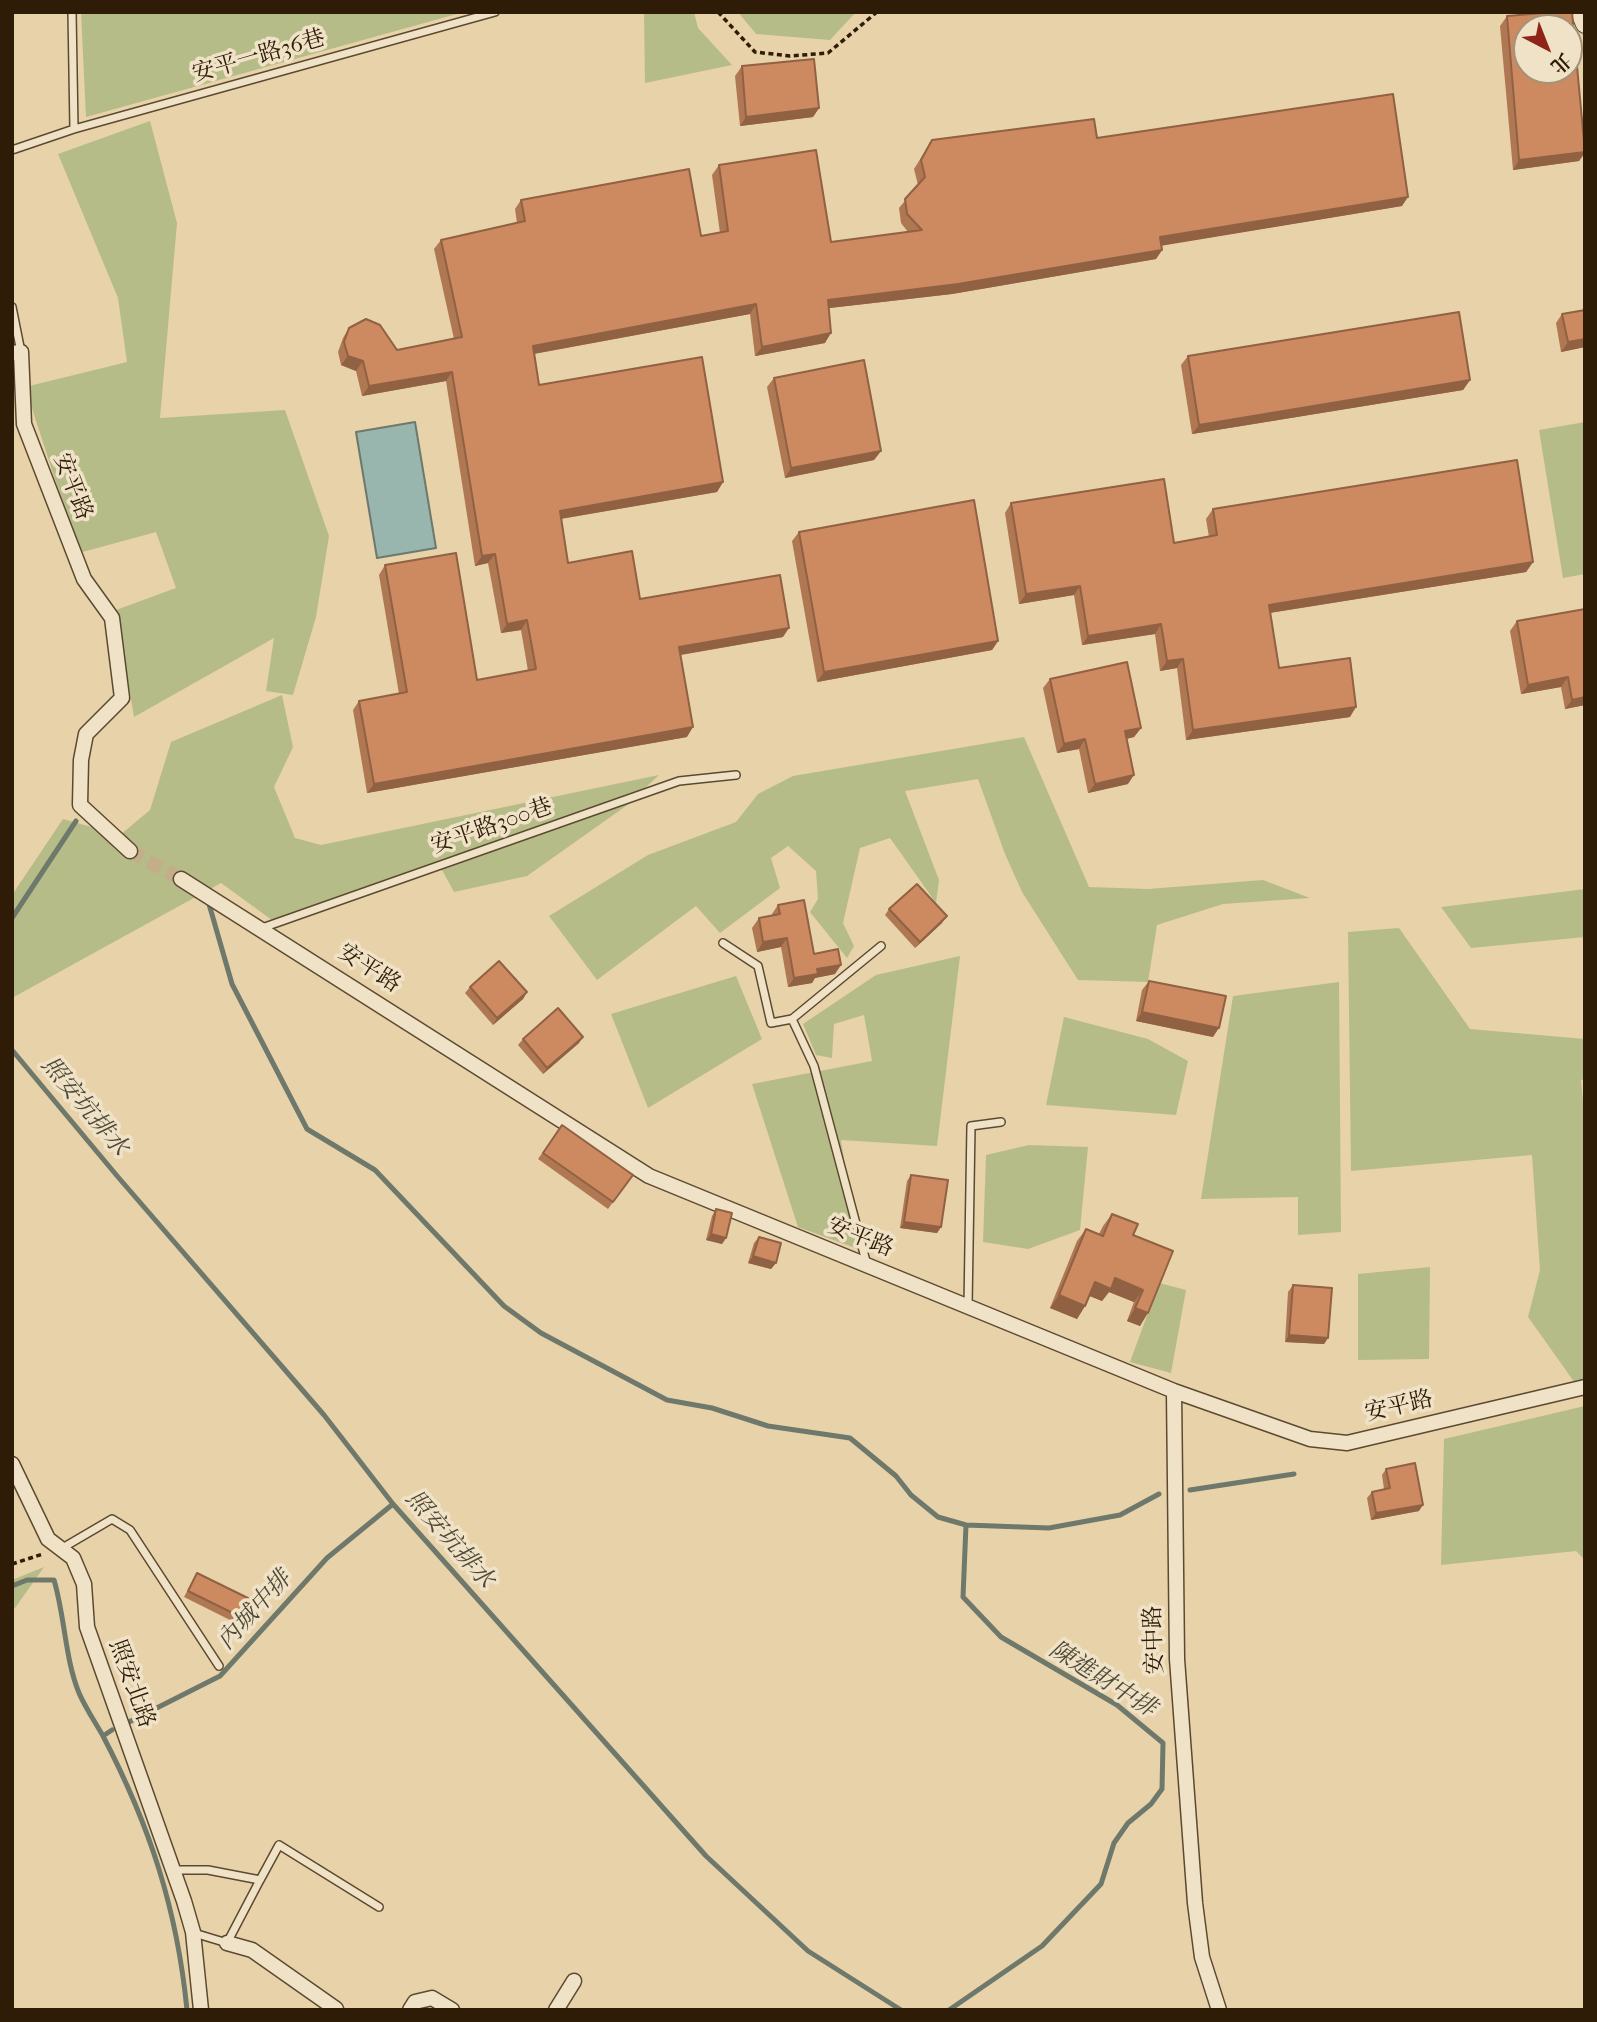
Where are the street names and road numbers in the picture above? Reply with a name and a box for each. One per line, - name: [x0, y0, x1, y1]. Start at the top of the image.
- street label: 安平一路36巷: [189, 25, 329, 89]
- street label: 安平路: [47, 450, 97, 524]
- street label: 安平路300巷: [428, 793, 556, 861]
- street label: 安平路: [333, 939, 405, 999]
- street label: 安平路: [823, 1212, 897, 1264]
- street label: 安平路: [1362, 1386, 1436, 1428]
- street label: 安中路: [1140, 1605, 1170, 1675]
- street label: 照安北路: [102, 1636, 160, 1732]

